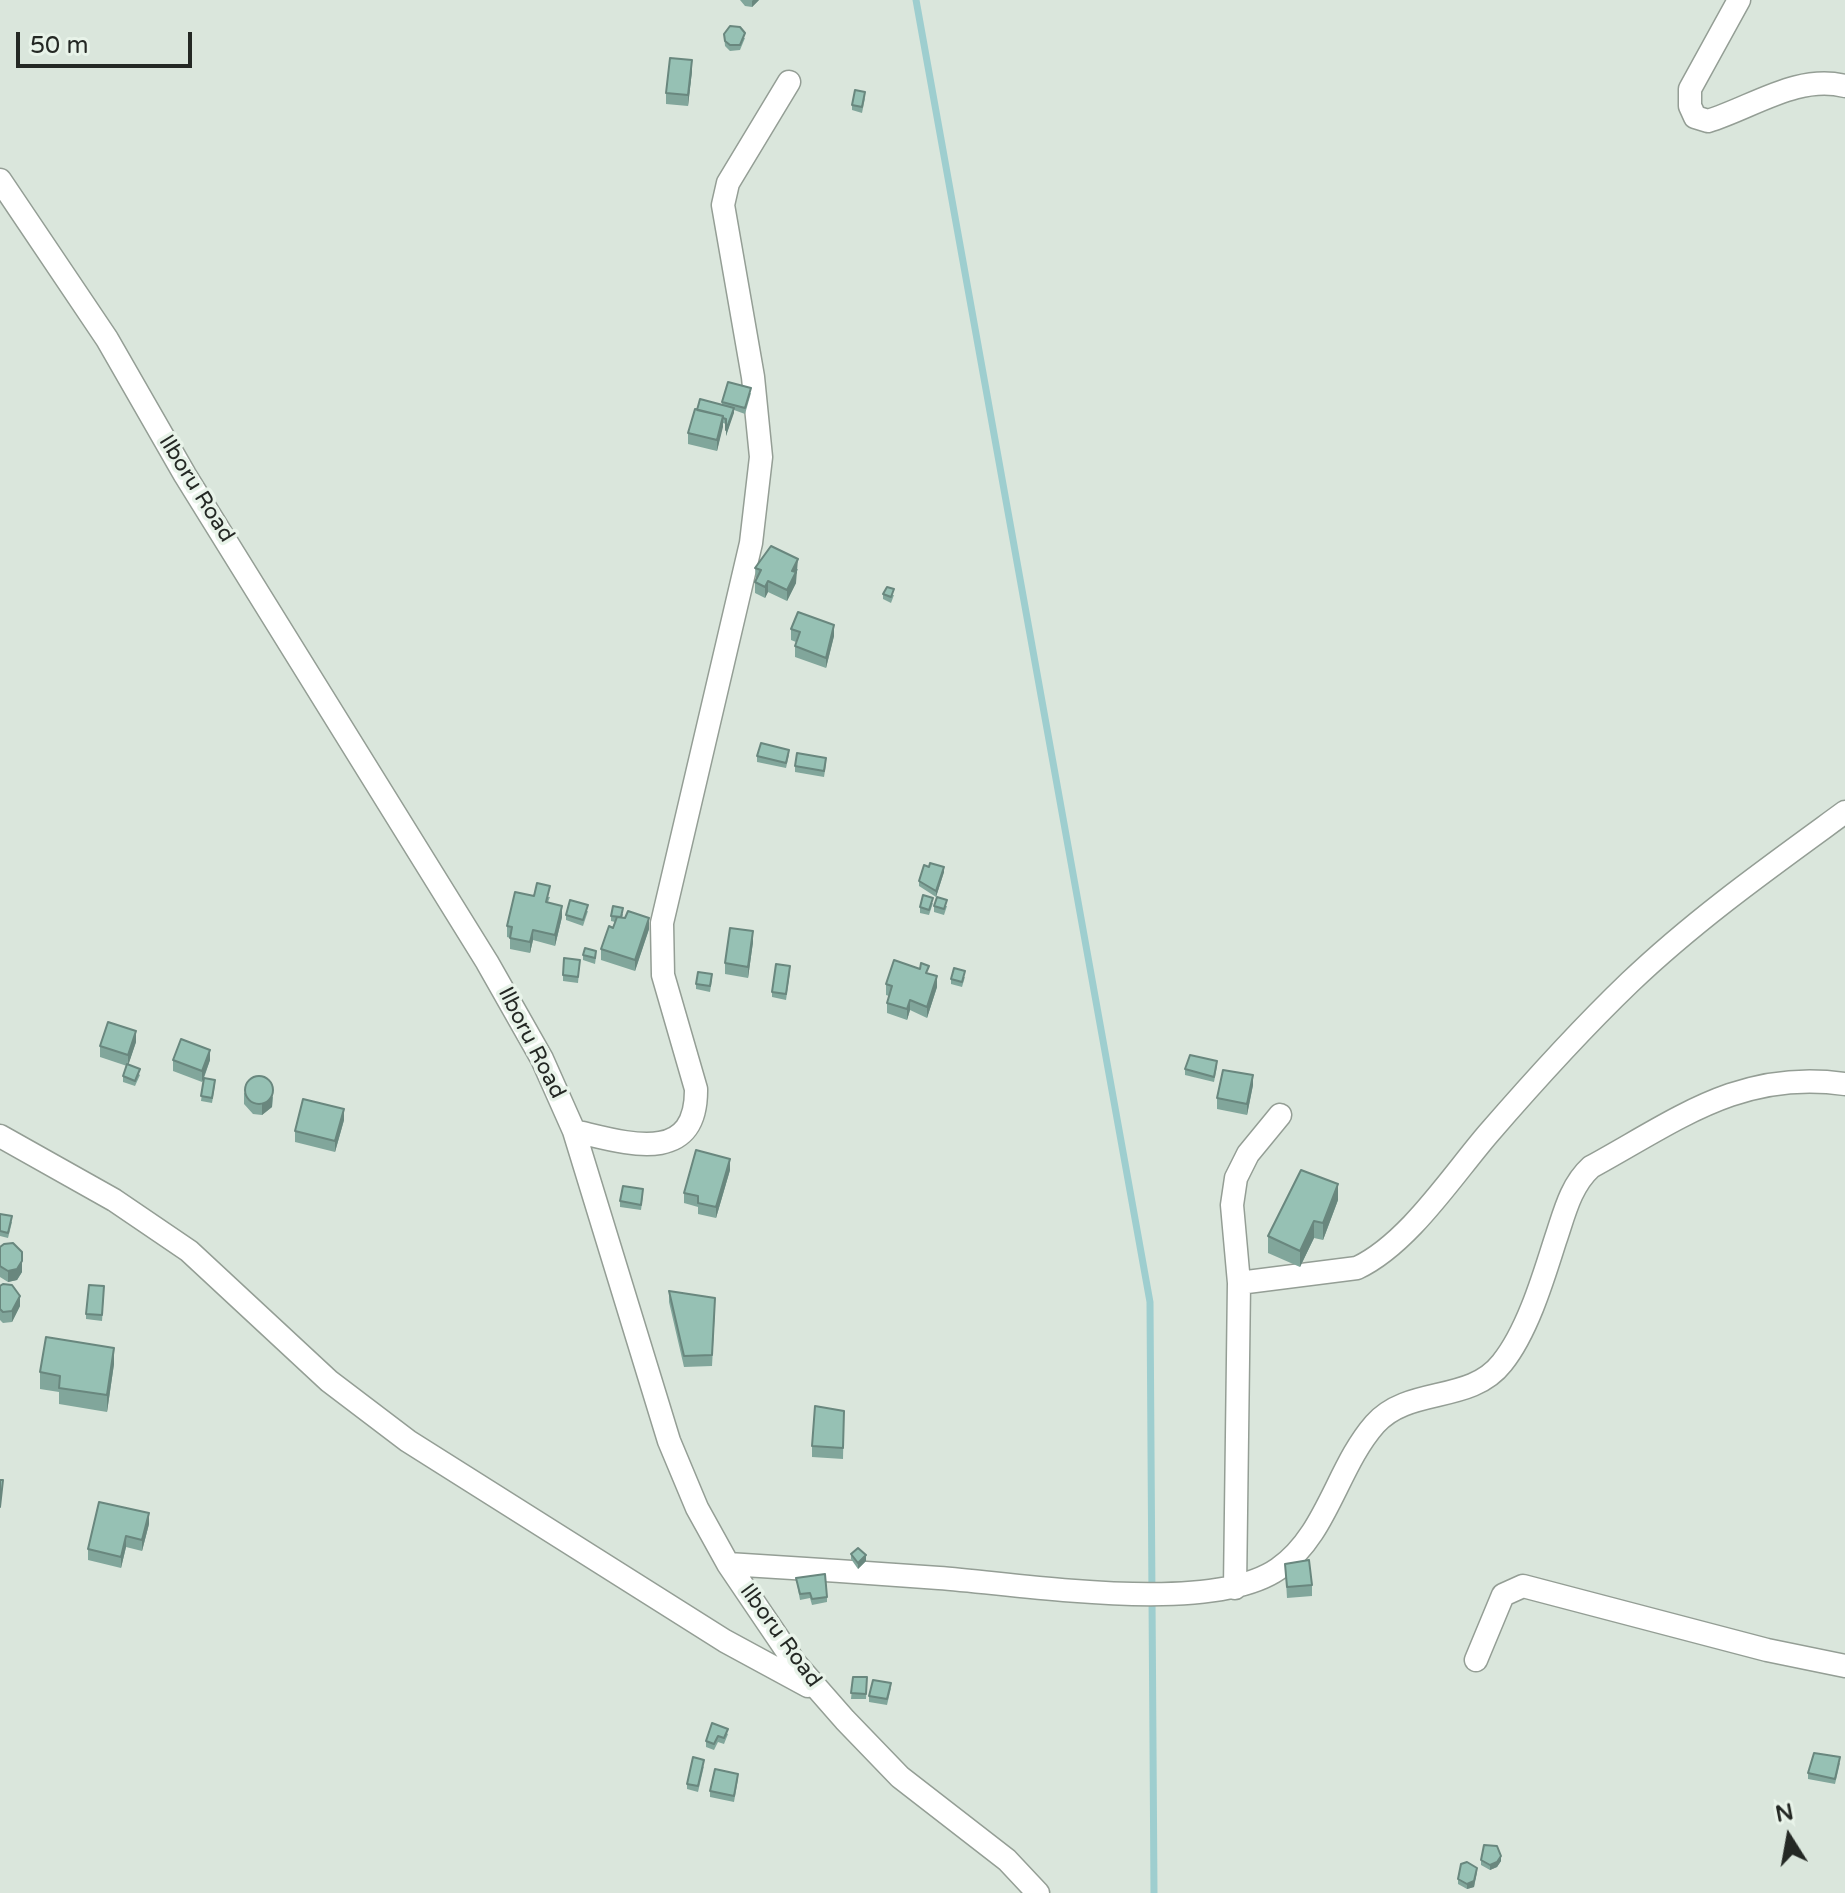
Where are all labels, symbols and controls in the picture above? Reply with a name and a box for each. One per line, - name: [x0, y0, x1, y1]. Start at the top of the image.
- scale bar: [20, 16, 196, 66]
- text: 50 m: [30, 31, 88, 60]
- street label: Ilboru Road: [153, 430, 239, 548]
- street label: Ilboru Road: [492, 983, 570, 1103]
- street label: Ilboru Road: [734, 1579, 826, 1693]
- north arrow: [1749, 1797, 1829, 1877]
- text: N: [1773, 1799, 1796, 1828]

